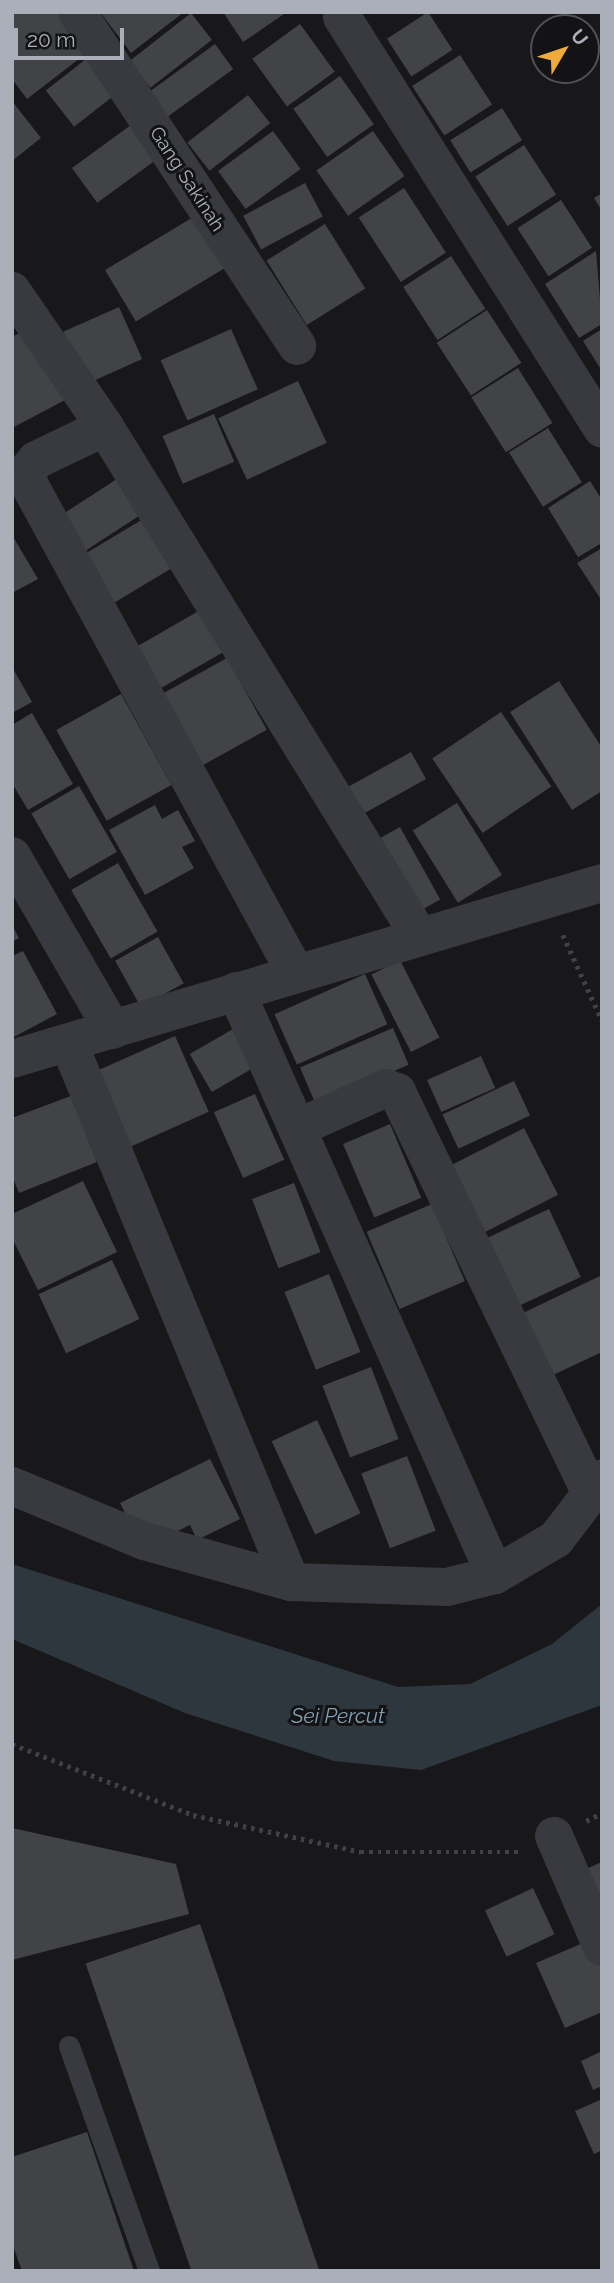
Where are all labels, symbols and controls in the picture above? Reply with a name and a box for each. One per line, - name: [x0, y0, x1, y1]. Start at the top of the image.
- scale bar: [18, 14, 128, 58]
- north arrow: [530, 14, 600, 84]
- text: U: [567, 25, 593, 50]
- text: 20 m: [27, 27, 75, 52]
- street label: Gang Sakinah: [145, 122, 229, 236]
- water label: Sei Percut: [291, 1703, 385, 1729]

